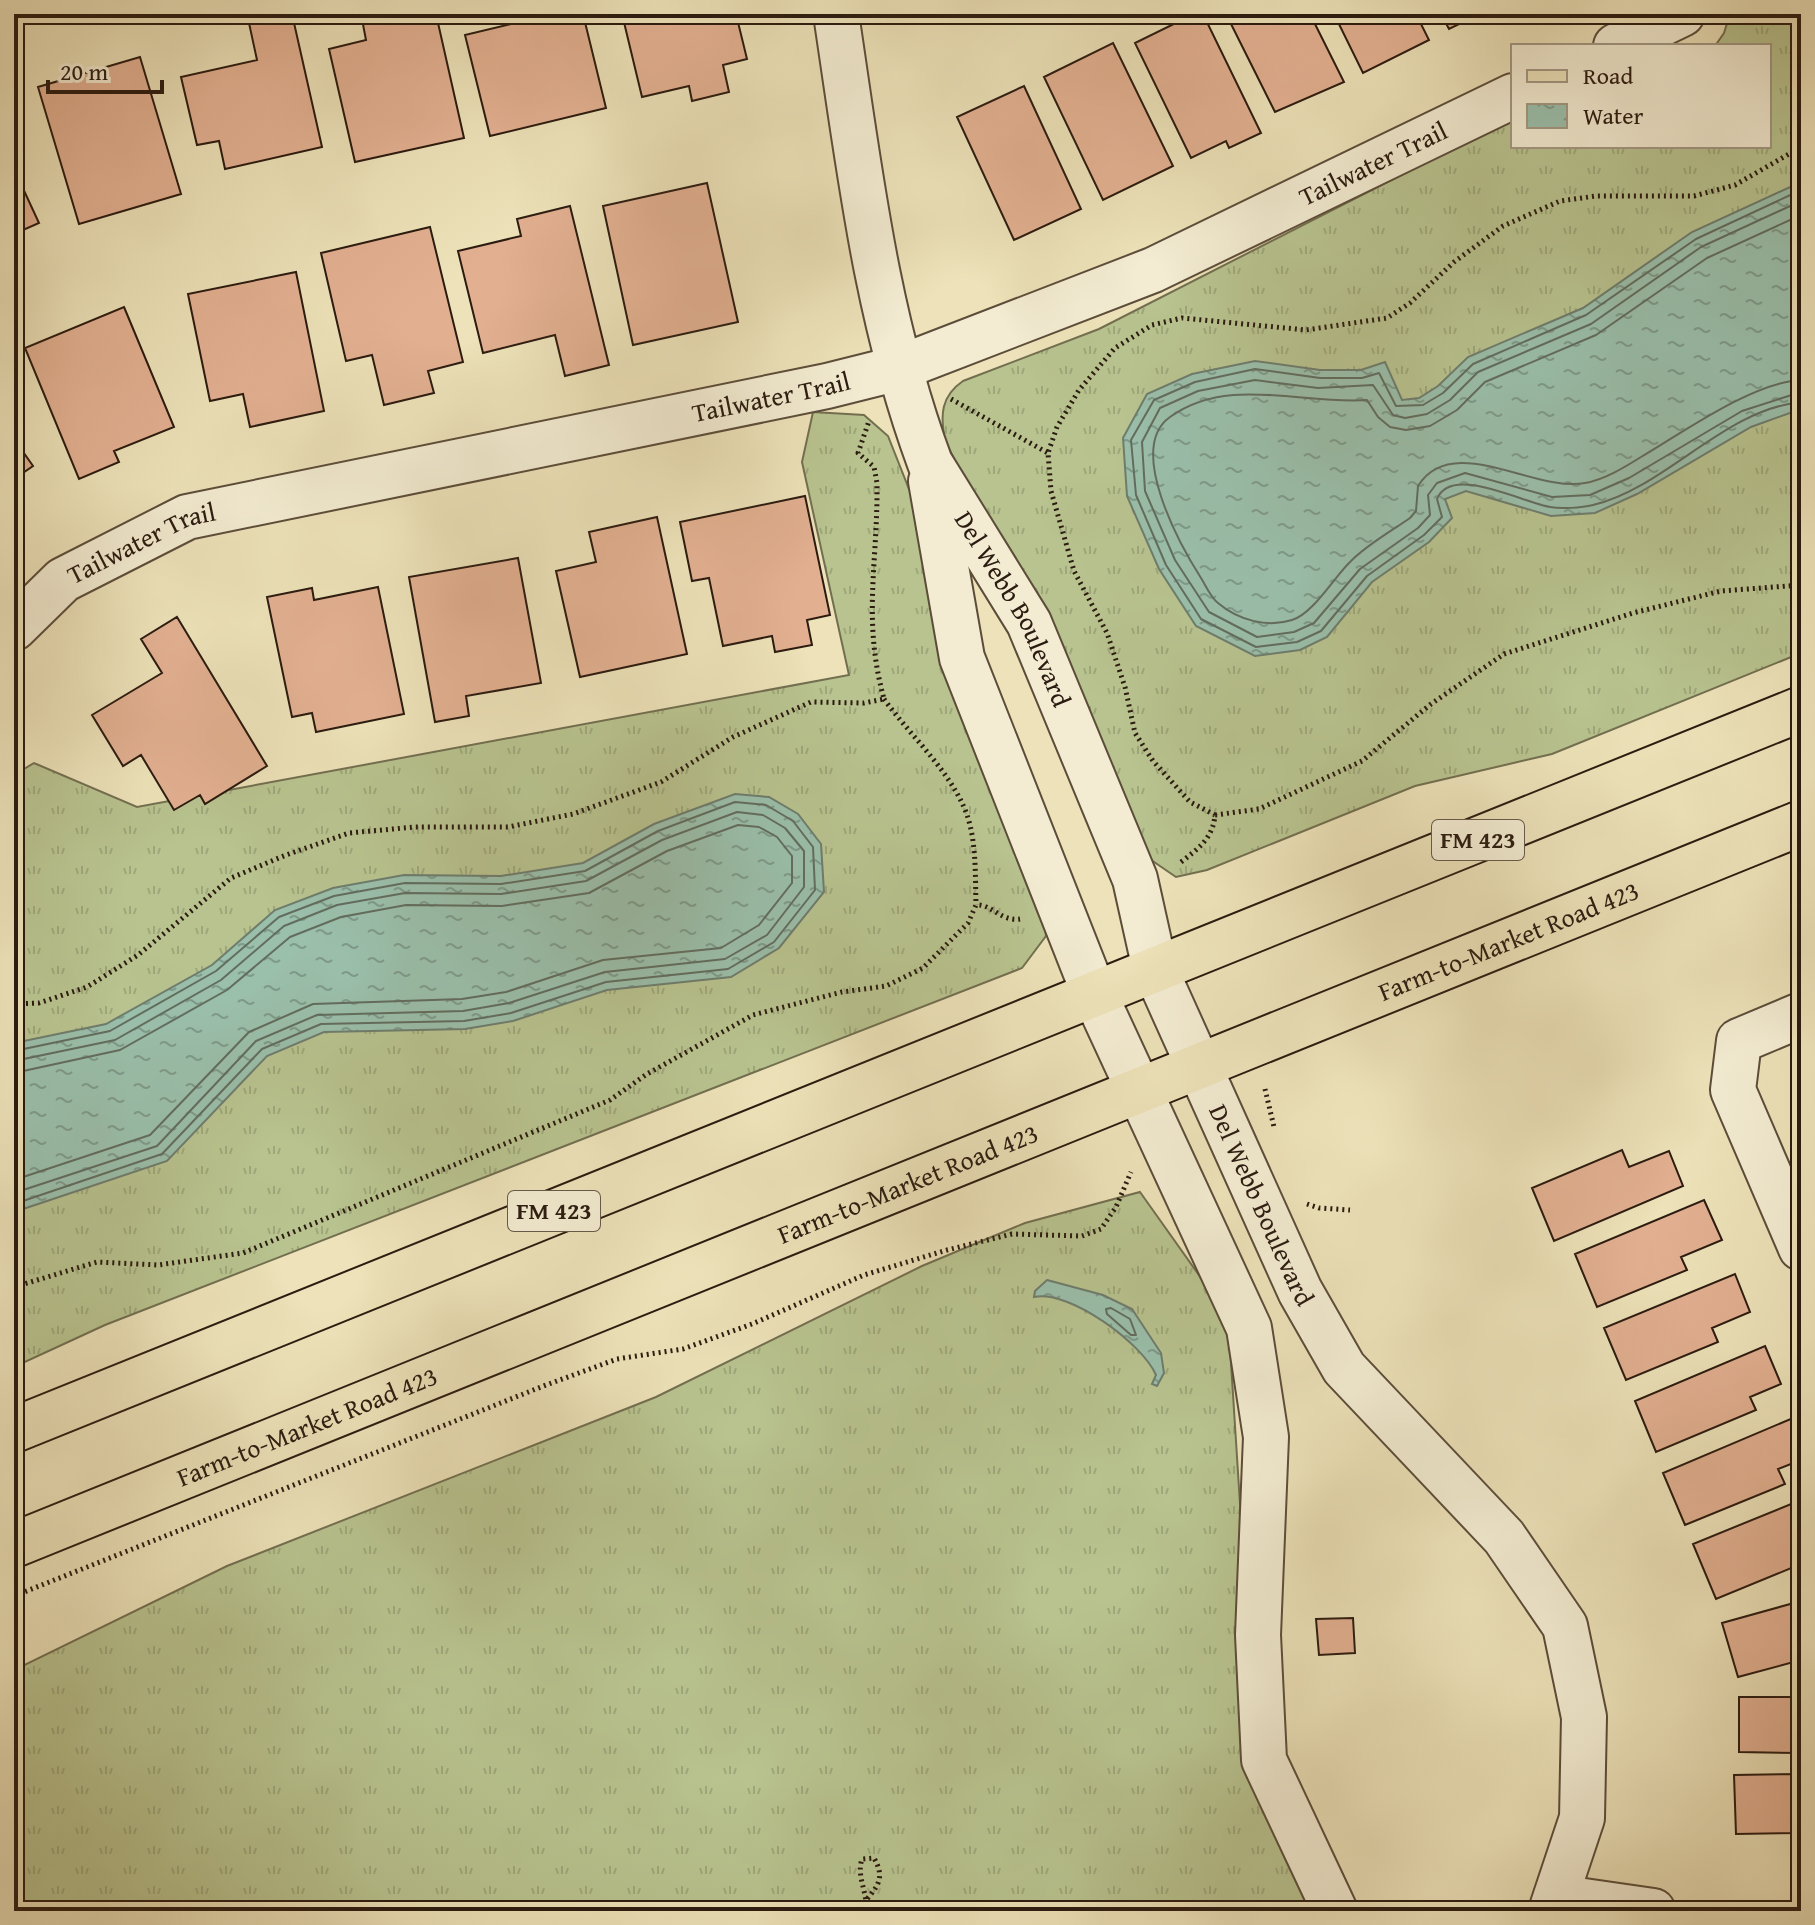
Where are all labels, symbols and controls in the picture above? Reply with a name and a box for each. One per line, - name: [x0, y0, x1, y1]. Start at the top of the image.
- scale bar: [48, 44, 162, 94]
- legend: [1511, 44, 1771, 148]
- text: 20 m: [60, 54, 108, 89]
- text: Road: [1583, 58, 1633, 93]
- text: Water: [1583, 98, 1644, 133]
- street label: Tailwater Trail: [1292, 111, 1454, 216]
- street label: Tailwater Trail: [688, 361, 854, 432]
- street label: Tailwater Trail: [60, 492, 219, 594]
- street label: Del Webb Boulevard: [945, 503, 1082, 713]
- road number: FM 423: [1432, 820, 1524, 860]
- street label: Farm-to-Market Road 423: [1372, 870, 1645, 1011]
- street label: Del Webb Boulevard: [1199, 1098, 1325, 1313]
- street label: Farm-to-Market Road 423: [771, 1113, 1044, 1254]
- road number: FM 423: [508, 1191, 600, 1231]
- street label: Farm-to-Market Road 423: [171, 1356, 443, 1496]

